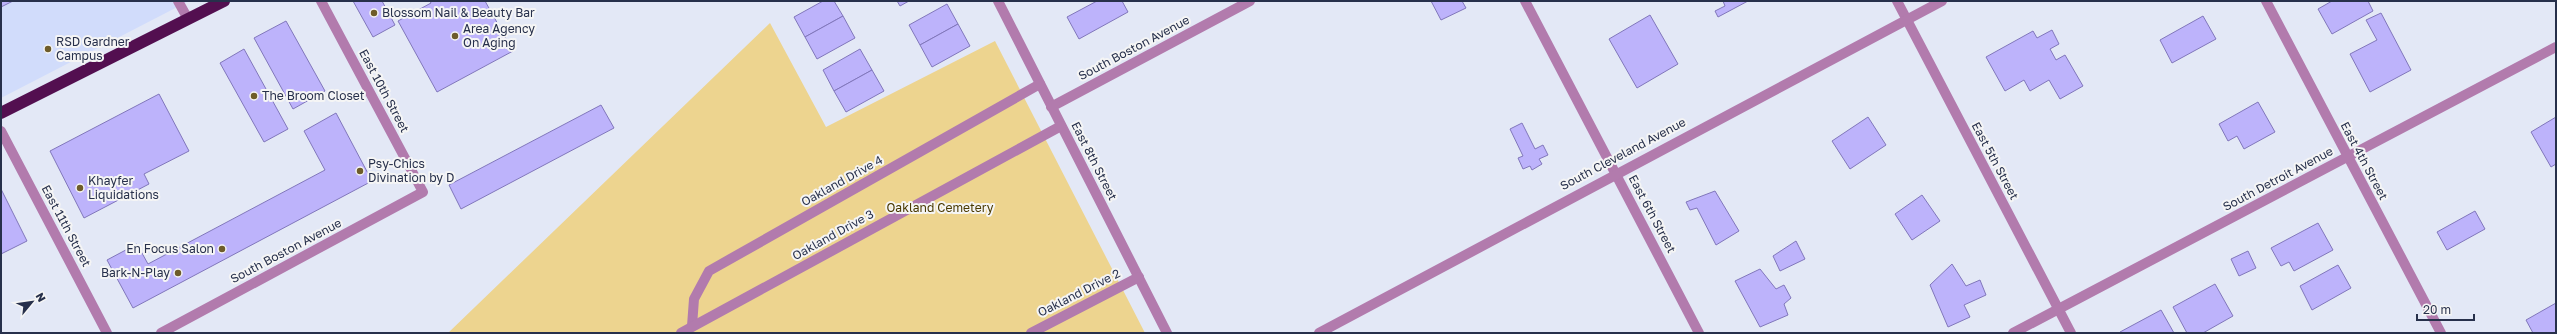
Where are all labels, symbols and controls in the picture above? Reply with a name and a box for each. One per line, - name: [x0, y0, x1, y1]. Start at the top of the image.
- place label: Blossom Nail & Beauty Bar: [382, 5, 535, 20]
- marker: Blossom Nail & Beauty Bar: [369, 8, 379, 18]
- street label: South Boston Avenue: [1076, 12, 1192, 83]
- place label: Area Agency On Aging: [463, 21, 535, 50]
- marker: Area Agency On Aging: [450, 31, 460, 41]
- place label: RSD Gardner Campus: [56, 34, 130, 63]
- marker: RSD Gardner Campus: [43, 44, 53, 54]
- street label: East 10th Street: [356, 47, 413, 135]
- place label: The Broom Closet: [262, 88, 365, 103]
- marker: The Broom Closet: [249, 91, 259, 101]
- street label: South Cleveland Avenue: [1557, 114, 1688, 193]
- street label: East 8th Street: [1068, 119, 1121, 203]
- street label: East 5th Street: [1969, 119, 2022, 202]
- street label: East 4th Street: [2338, 119, 2391, 202]
- street label: South Detroit Avenue: [2220, 143, 2335, 214]
- street label: Oakland Drive 4: [798, 152, 885, 209]
- place label: Psy-Chics Divination by D: [368, 156, 454, 185]
- marker: Psy-Chics Divination by D: [355, 166, 365, 176]
- street label: East 6th Street: [1626, 172, 1679, 255]
- place label: Khayfer Liquidations: [88, 173, 159, 202]
- street label: East 11th Street: [39, 182, 94, 269]
- marker: Khayfer Liquidations: [75, 183, 85, 193]
- park label: Oakland Cemetery: [886, 200, 994, 215]
- street label: Oakland Drive 3: [790, 206, 876, 263]
- street label: South Boston Avenue: [228, 215, 344, 286]
- place label: En Focus Salon: [126, 241, 214, 256]
- marker: En Focus Salon: [217, 244, 227, 254]
- place label: Bark-N-Play: [101, 265, 170, 280]
- street label: Oakland Drive 2: [1035, 265, 1123, 320]
- marker: Bark-N-Play: [173, 268, 183, 278]
- north arrow: [12, 282, 52, 322]
- text: N: [33, 290, 49, 304]
- scale bar: [2417, 296, 2474, 322]
- text: 20 m: [2423, 302, 2451, 317]

